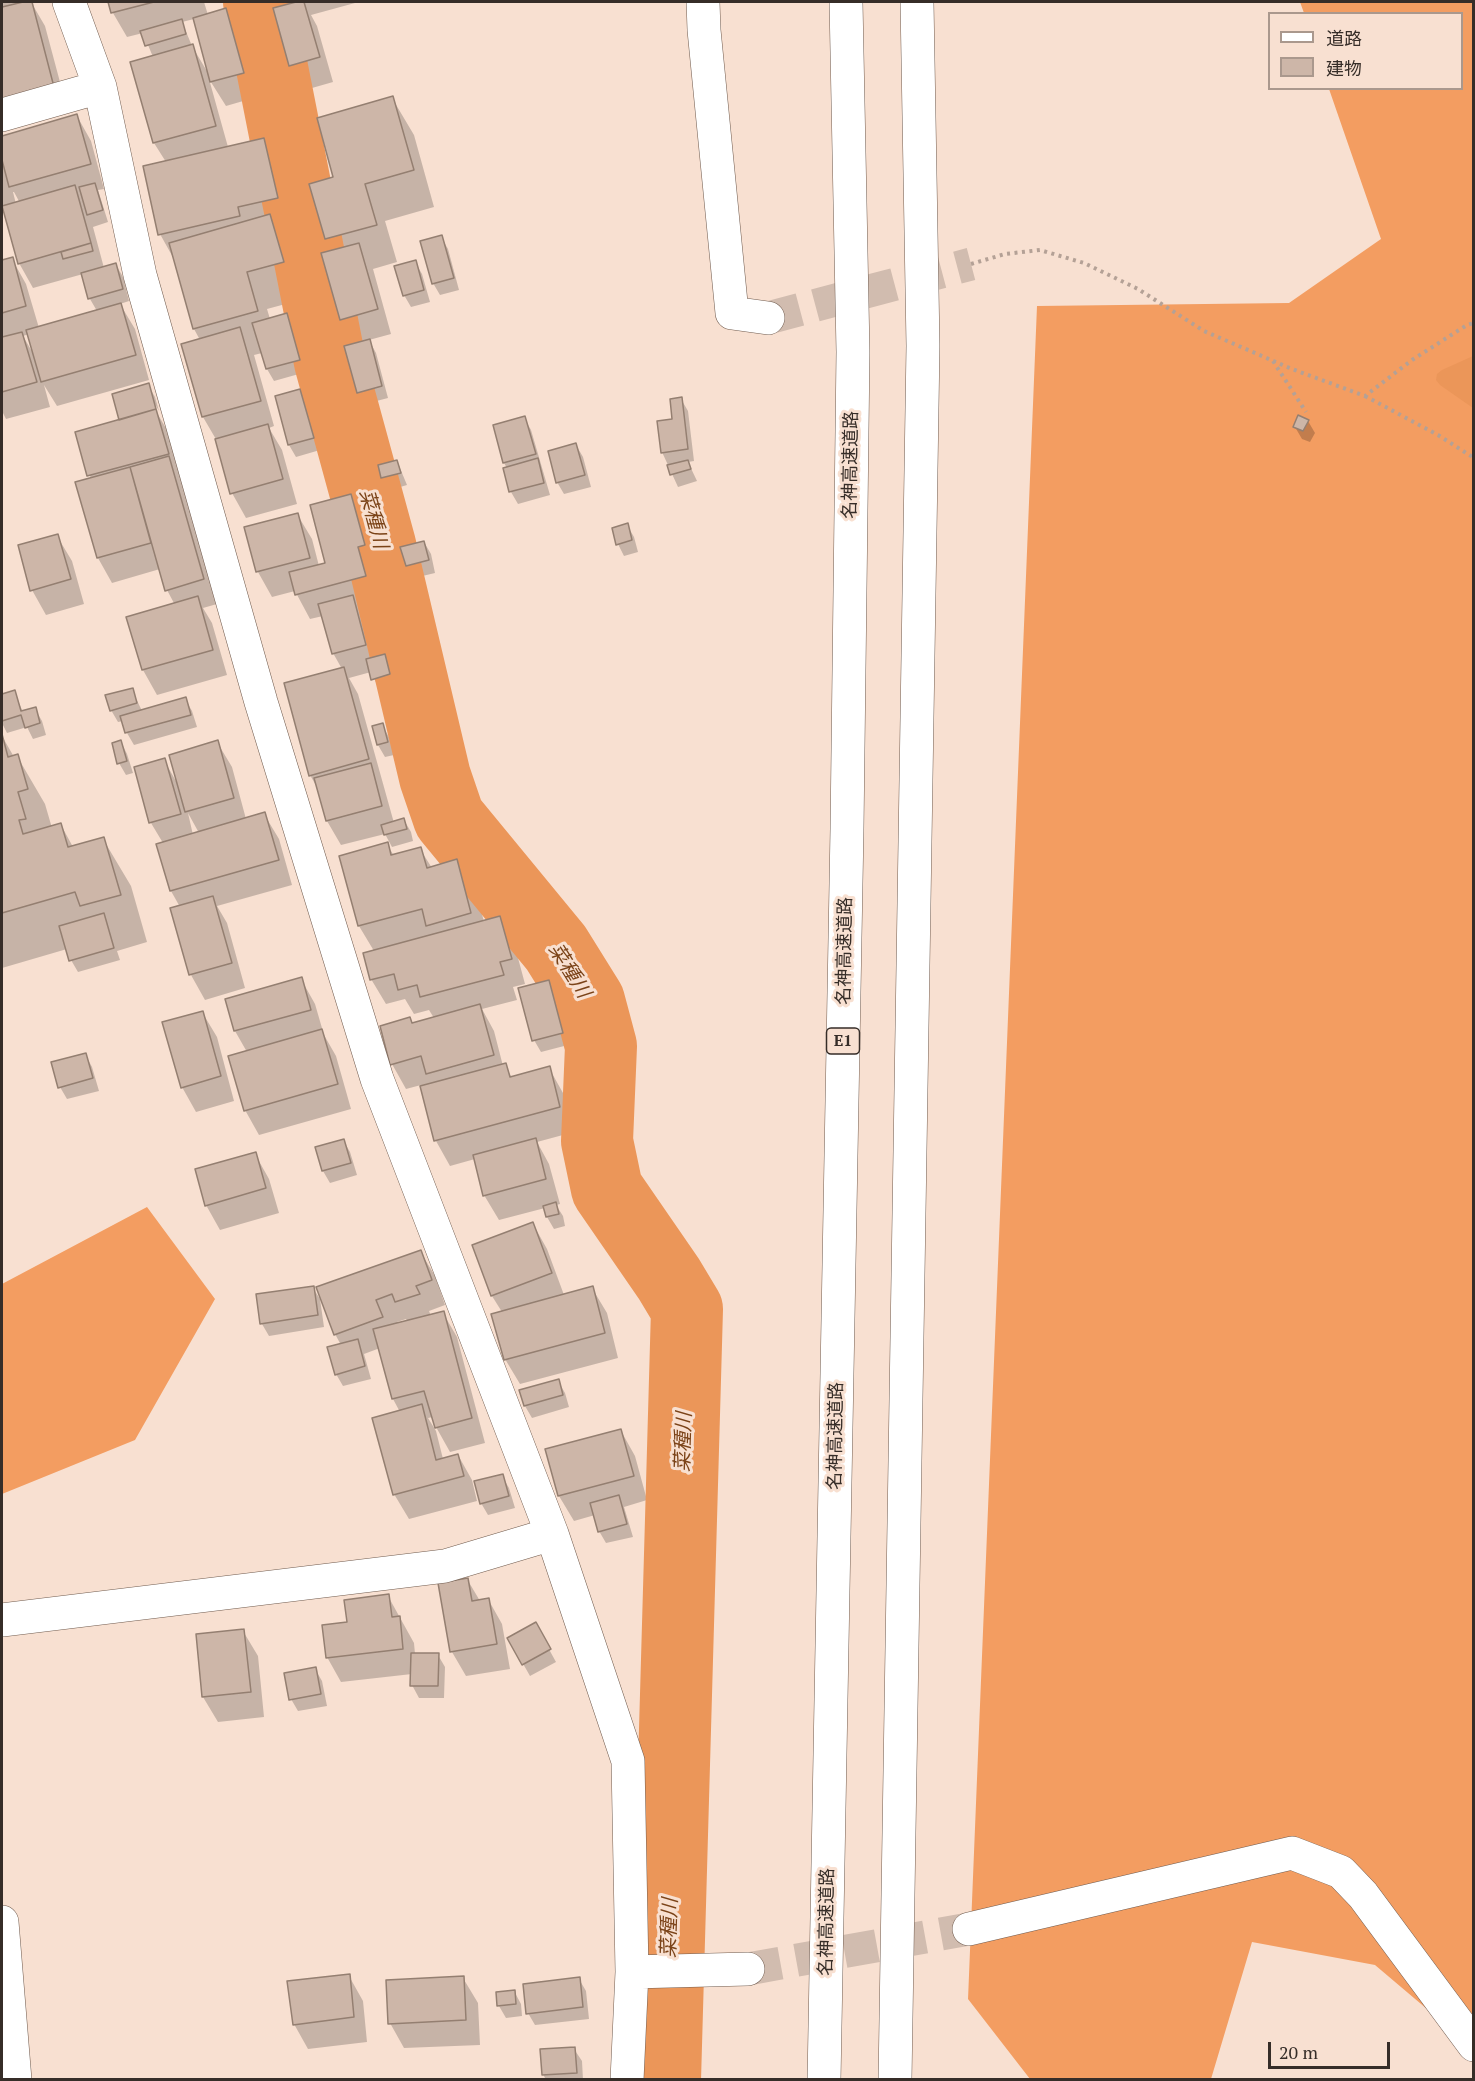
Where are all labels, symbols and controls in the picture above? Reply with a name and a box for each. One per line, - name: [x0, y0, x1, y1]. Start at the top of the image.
- legend: [1268, 12, 1463, 90]
- text: 道路: [1326, 26, 1362, 50]
- text: 建物: [1326, 56, 1362, 80]
- street label: 名神高速道路: [839, 411, 863, 519]
- water label: 菜種川: [354, 487, 392, 551]
- street label: 名神高速道路: [833, 897, 857, 1005]
- water label: 菜種川: [543, 939, 595, 1003]
- road number: E1: [826, 1028, 860, 1054]
- street label: 名神高速道路: [824, 1382, 848, 1490]
- water label: 菜種川: [671, 1412, 697, 1472]
- street label: 名神高速道路: [815, 1868, 839, 1976]
- water label: 菜種川: [657, 1898, 683, 1958]
- scale bar: [1271, 2030, 1392, 2068]
- text: 20 m: [1279, 2040, 1318, 2064]

